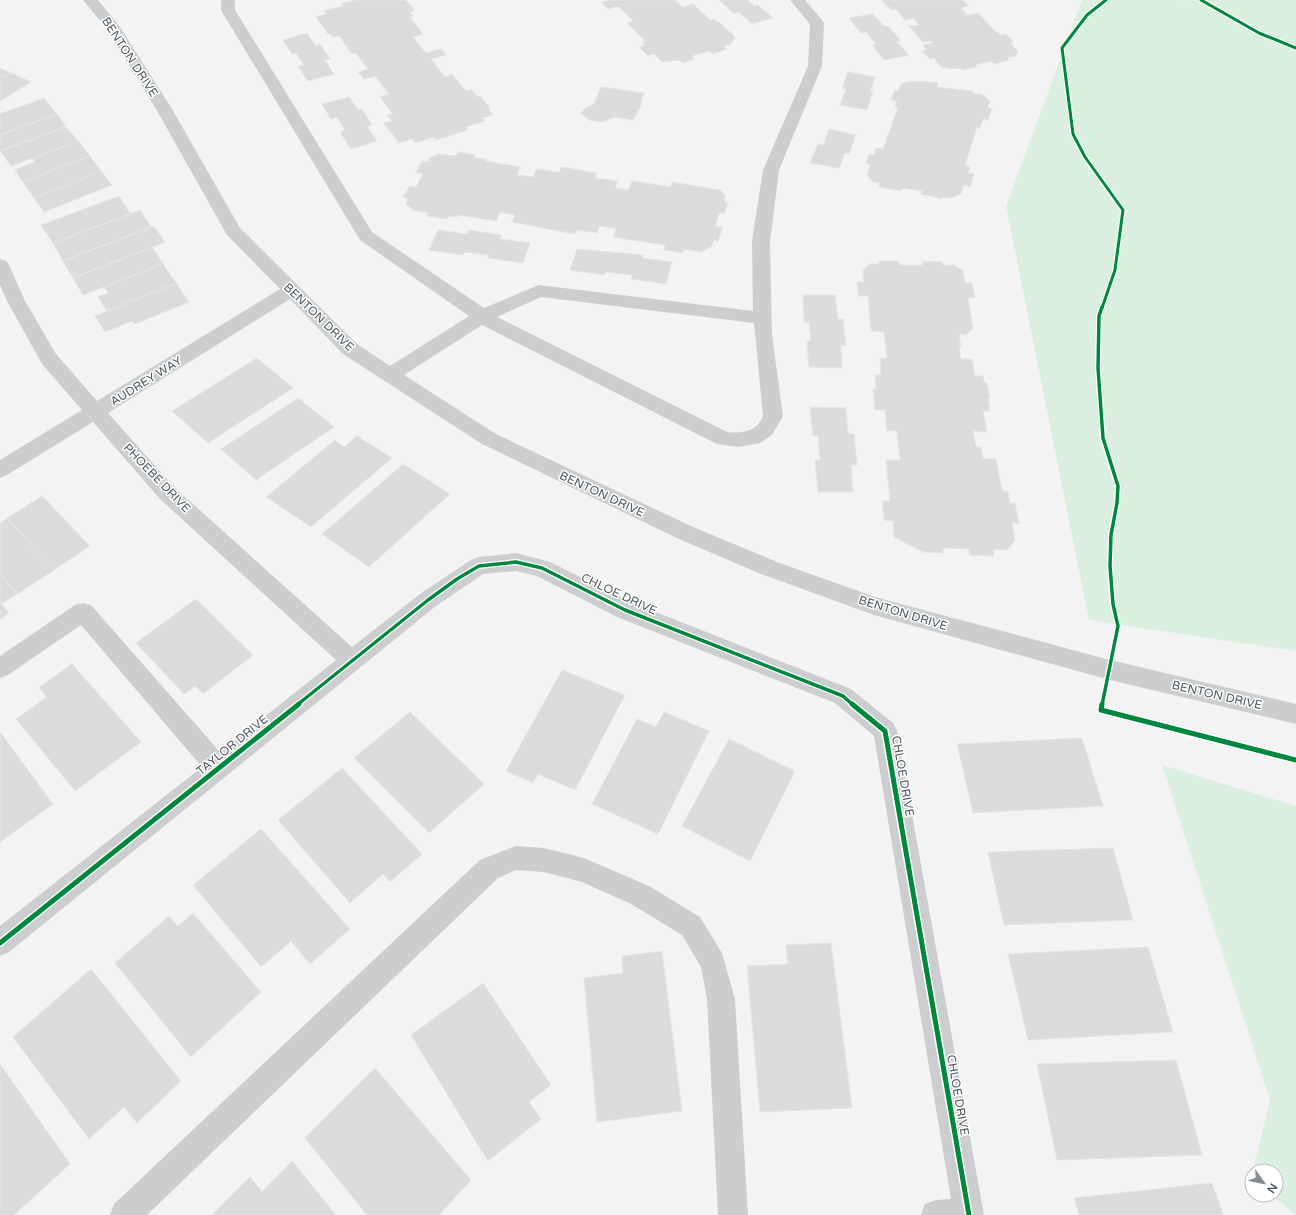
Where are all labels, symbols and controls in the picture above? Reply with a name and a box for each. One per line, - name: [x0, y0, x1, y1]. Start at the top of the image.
- street label: BENTON DRIVE: [99, 15, 161, 100]
- street label: BENTON DRIVE: [281, 280, 357, 354]
- street label: AUDREY WAY: [108, 353, 185, 409]
- street label: PHOEBE DRIVE: [121, 441, 194, 516]
- street label: BENTON DRIVE: [557, 468, 647, 520]
- street label: CHLOE DRIVE: [579, 570, 659, 618]
- street label: BENTON DRIVE: [857, 593, 949, 633]
- street label: BENTON DRIVE: [1171, 678, 1264, 712]
- street label: TAYLOR DRIVE: [193, 712, 271, 778]
- street label: CHLOE DRIVE: [889, 735, 917, 818]
- street label: CHLOE DRIVE: [944, 1054, 972, 1137]
- north arrow: [1244, 1163, 1284, 1203]
- text: N: [1264, 1181, 1280, 1195]

